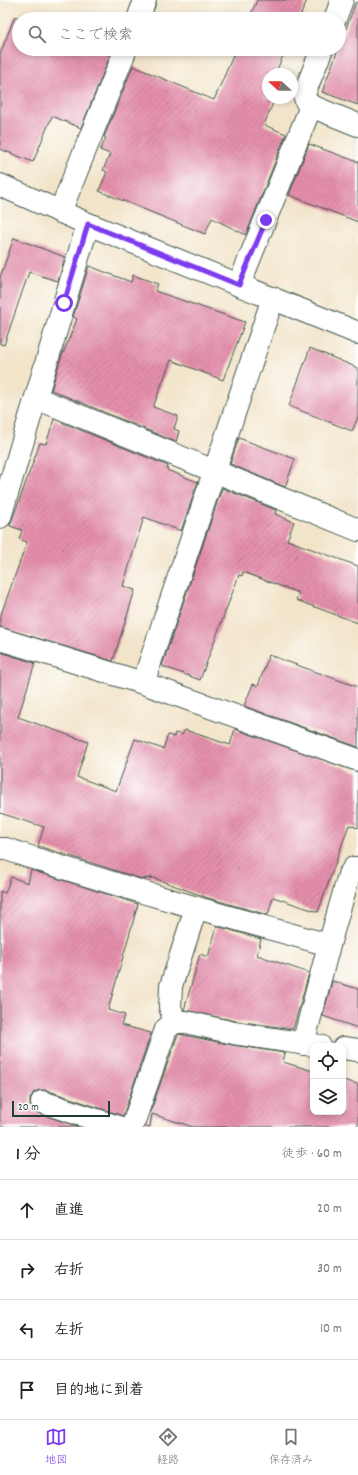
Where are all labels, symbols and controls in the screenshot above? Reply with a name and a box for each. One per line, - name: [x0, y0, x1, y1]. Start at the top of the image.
- search box: [12, 12, 346, 56]
- icon: search: [26, 23, 48, 45]
- text: ここで検索: [58, 25, 133, 47]
- north arrow: [262, 68, 298, 104]
- route end: [257, 211, 275, 229]
- route start: [55, 294, 73, 312]
- map controls: [310, 1043, 346, 1115]
- button: locate: [310, 1043, 346, 1079]
- button: layers: [310, 1079, 346, 1115]
- scale bar: [12, 1099, 110, 1118]
- text: 20 m: [18, 1100, 39, 1116]
- text: 1 分: [16, 1144, 41, 1168]
- text: 徒歩 · 60 m: [282, 1145, 342, 1164]
- icon: ahead: [16, 1199, 38, 1221]
- text: 直進: [54, 1200, 84, 1222]
- text: 20 m: [317, 1200, 342, 1219]
- icon: right: [16, 1259, 38, 1281]
- text: 右折: [54, 1260, 84, 1282]
- text: 30 m: [317, 1260, 342, 1279]
- icon: left: [16, 1319, 38, 1341]
- text: 左折: [54, 1320, 84, 1342]
- text: 10 m: [320, 1320, 342, 1339]
- icon: arrive: [16, 1379, 38, 1401]
- text: 目的地に到着: [54, 1380, 144, 1402]
- tab: 地図: [45, 1426, 67, 1469]
- tab: 経路: [157, 1426, 179, 1469]
- tab: 保存済み: [269, 1426, 313, 1469]

